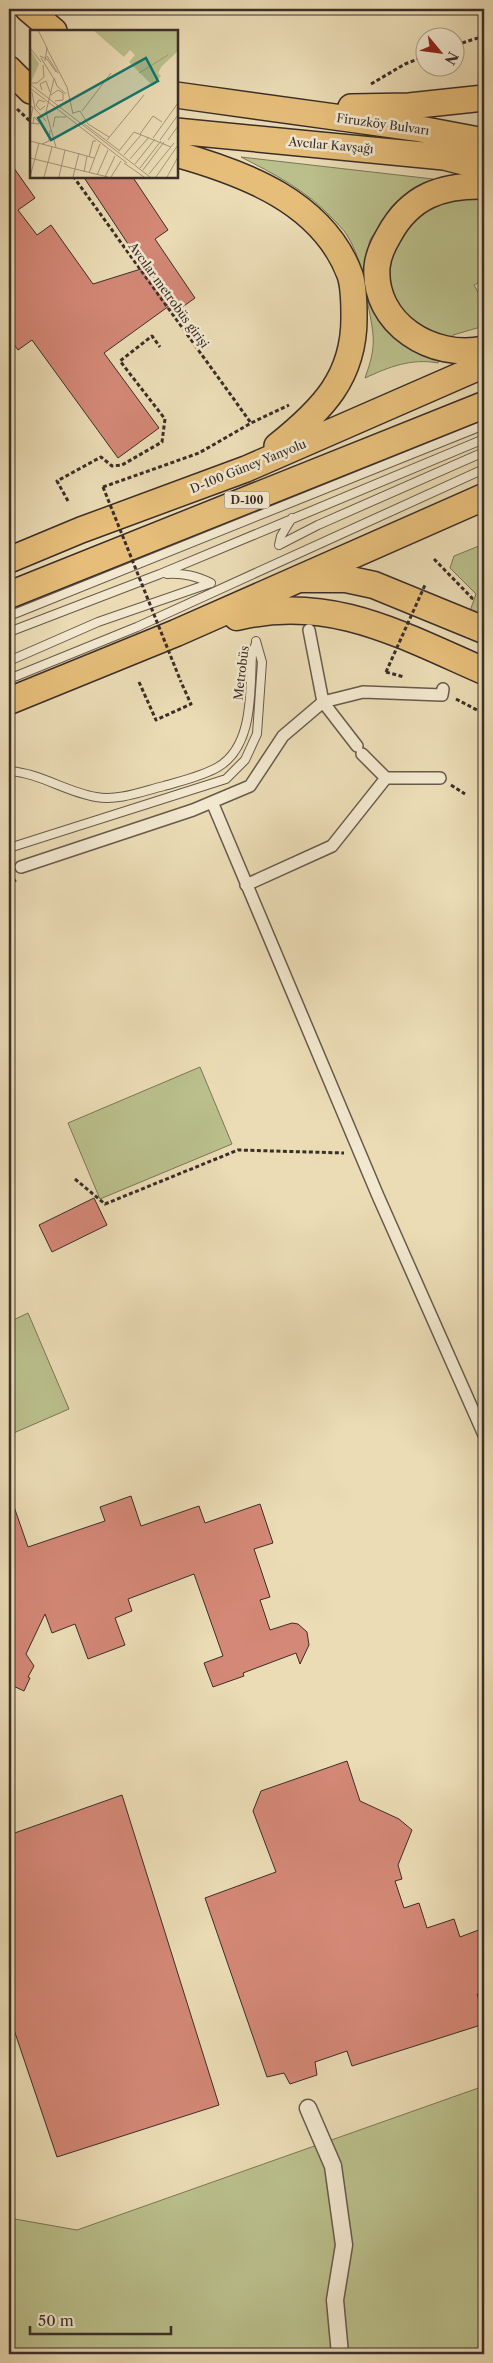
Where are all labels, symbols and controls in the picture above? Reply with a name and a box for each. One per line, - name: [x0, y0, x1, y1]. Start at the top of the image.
- north arrow: [416, 28, 466, 78]
- inset map: [30, 30, 178, 178]
- text: N: [441, 49, 462, 68]
- street label: Firuzköy Bulvarı: [336, 110, 431, 138]
- street label: Avcılar Kavşağı: [287, 134, 374, 156]
- street label: Avcılar metrobüs girişi: [125, 238, 213, 351]
- street label: D-100 Güney Yanyolu: [188, 436, 309, 496]
- road number: D-100: [224, 492, 270, 508]
- street label: Metrobüs: [230, 645, 252, 701]
- scale bar: [30, 2303, 171, 2335]
- text: 50 m: [38, 2311, 74, 2330]

